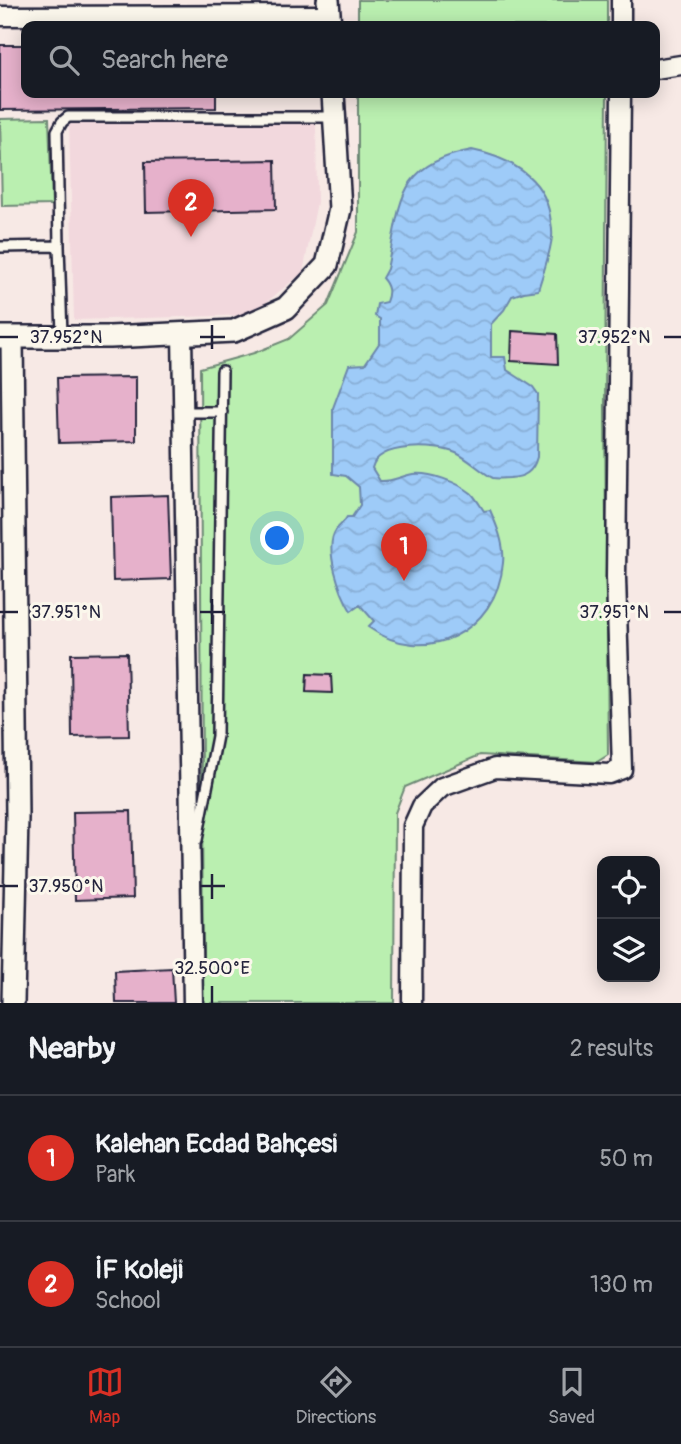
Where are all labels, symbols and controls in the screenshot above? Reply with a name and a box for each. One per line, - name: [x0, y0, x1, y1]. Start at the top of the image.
- search box: [21, 21, 660, 98]
- icon: search: [45, 41, 83, 79]
- text: Search here: [101, 44, 228, 76]
- pin: 2: [168, 179, 214, 237]
- text: 37.952°N: [30, 326, 102, 349]
- text: 37.952°N: [578, 326, 650, 349]
- your location: [260, 521, 294, 555]
- pin: 1: [381, 523, 427, 581]
- text: 37.951°N: [31, 601, 101, 624]
- text: 37.951°N: [579, 601, 649, 624]
- map controls: [597, 856, 660, 982]
- button: locate: [597, 856, 660, 919]
- text: 37.950°N: [29, 875, 103, 898]
- button: layers: [597, 919, 660, 982]
- text: 32.500°E: [174, 957, 250, 980]
- text: Nearby: [28, 1030, 115, 1067]
- text: 2 results: [570, 1034, 653, 1063]
- text: Kalehan Ecdad Bahçesi: [95, 1128, 337, 1160]
- text: 1: [47, 1144, 56, 1173]
- text: 50 m: [599, 1144, 653, 1173]
- text: Park: [95, 1160, 135, 1189]
- text: İF Koleji: [95, 1254, 183, 1286]
- text: 2: [45, 1270, 57, 1299]
- text: 130 m: [590, 1270, 653, 1299]
- text: School: [95, 1286, 161, 1315]
- tab: Map: [86, 1363, 124, 1429]
- tab: Directions: [296, 1363, 376, 1429]
- tab: Saved: [548, 1363, 595, 1429]

